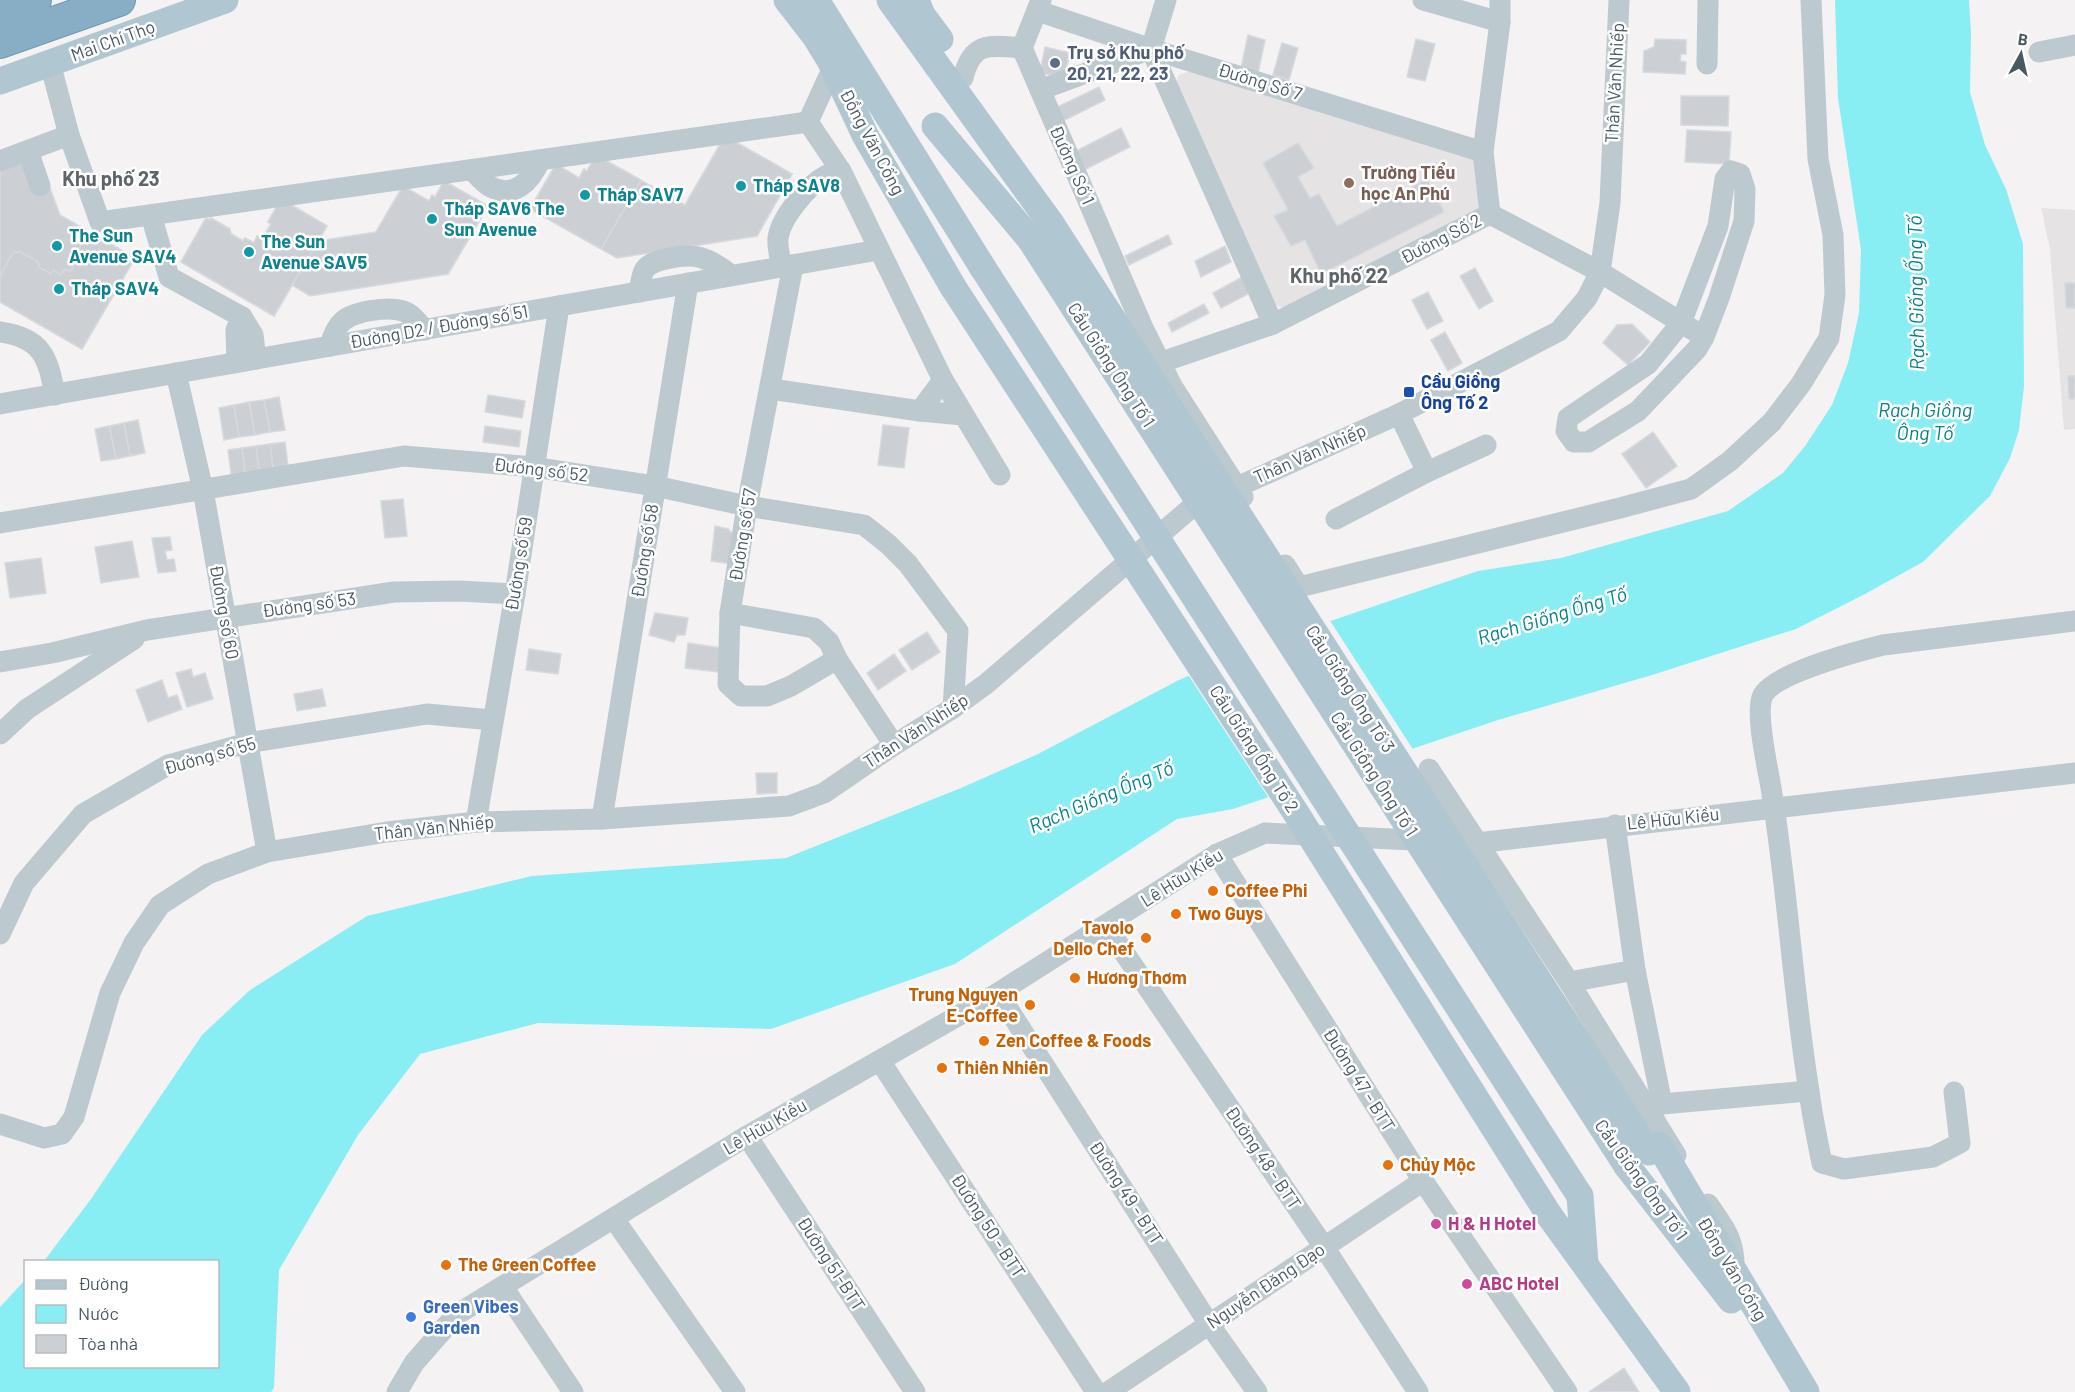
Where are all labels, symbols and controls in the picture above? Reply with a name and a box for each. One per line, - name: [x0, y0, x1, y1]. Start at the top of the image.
- street label: Mai Chí Thọ: [68, 15, 158, 65]
- street label: Thân Văn Nhiếp: [1600, 22, 1628, 144]
- north arrow: [1991, 24, 2051, 84]
- text: B: [2017, 29, 2029, 49]
- place label: Trụ sở Khu phố 20, 21, 22, 23: [1067, 41, 1185, 84]
- marker: Trụ sở Khu phố 20, 21, 22, 23: [1048, 56, 1062, 70]
- street label: Đường Số 7: [1216, 58, 1305, 104]
- street label: Đồng Văn Cống: [836, 85, 910, 198]
- street label: Đường Số 1: [1046, 122, 1100, 208]
- place label: Trường Tiểu học An Phú: [1361, 161, 1455, 204]
- district label: Khu phố 23: [62, 166, 160, 190]
- place label: Tháp SAV8: [753, 174, 840, 196]
- marker: Trường Tiểu học An Phú: [1342, 176, 1356, 190]
- marker: Tháp SAV8: [734, 179, 748, 193]
- place label: Tháp SAV7: [597, 183, 683, 205]
- marker: Tháp SAV7: [578, 188, 592, 202]
- place label: Tháp SAV6 The Sun Avenue: [444, 197, 565, 240]
- street label: Đường Số 2: [1396, 208, 1485, 268]
- marker: Tháp SAV6 The Sun Avenue: [425, 212, 439, 226]
- water label: Rạch Giống Ống Tố: [1902, 214, 1928, 371]
- place label: The Sun Avenue SAV4: [69, 224, 176, 267]
- place label: The Sun Avenue SAV5: [261, 230, 367, 273]
- marker: The Sun Avenue SAV4: [50, 239, 64, 253]
- marker: The Sun Avenue SAV5: [242, 245, 256, 259]
- district label: Khu phố 22: [1290, 263, 1388, 287]
- place label: Tháp SAV4: [71, 277, 159, 299]
- marker: Tháp SAV4: [52, 282, 66, 296]
- street label: Cầu Giồng Ông Tố 1: [1063, 298, 1160, 431]
- street label: Đường D2 / Đường số 51: [348, 299, 530, 353]
- place label: Cầu Giồng Ông Tố 2: [1421, 370, 1500, 413]
- marker: Cầu Giồng Ông Tố 2: [1402, 385, 1416, 399]
- water label: Rạch Giồng Ông Tố: [1878, 397, 1972, 444]
- street label: Thân Văn Nhiếp: [1250, 419, 1369, 488]
- street label: Đường số 52: [493, 452, 590, 486]
- street label: Đường số 57: [724, 486, 760, 583]
- street label: Đường số 58: [626, 502, 662, 599]
- street label: Đường số 59: [500, 515, 536, 612]
- street label: Đường số 60: [206, 563, 244, 661]
- water label: Rạch Giống Ống Tố: [1474, 580, 1631, 649]
- street label: Đường số 53: [260, 587, 357, 621]
- street label: Cầu Giồng Ông Tố 3: [1302, 621, 1400, 756]
- street label: Cầu Giồng Ống Tố 2: [1205, 681, 1304, 816]
- street label: Thân Văn Nhiếp: [859, 688, 972, 772]
- street label: Cầu Giồng Ông Tố 1: [1326, 707, 1423, 840]
- street label: Đường số 55: [161, 731, 258, 779]
- water label: Rạch Giống Ống Tố: [1025, 754, 1178, 837]
- street label: Lê Hữu Kiều: [1626, 802, 1720, 834]
- street label: Thân Văn Nhiếp: [373, 810, 495, 844]
- street label: Lê Hữu Kiều: [1136, 843, 1227, 911]
- place label: Coffee Phi: [1225, 879, 1308, 901]
- marker: Coffee Phi: [1206, 884, 1220, 898]
- place label: Two Guys: [1188, 902, 1263, 924]
- marker: Two Guys: [1169, 907, 1183, 921]
- place label: Tavolo Dello Chef: [1053, 916, 1134, 959]
- marker: Tavolo Dello Chef: [1139, 931, 1153, 945]
- place label: Hương Thơm: [1087, 966, 1187, 988]
- marker: Hương Thơm: [1068, 971, 1082, 985]
- place label: Trung Nguyen E-Coffee: [908, 983, 1018, 1026]
- marker: Trung Nguyen E-Coffee: [1023, 998, 1037, 1012]
- street label: Đường 47 - BTT: [1319, 1024, 1400, 1135]
- place label: Zen Coffee & Foods: [996, 1029, 1151, 1051]
- marker: Zen Coffee & Foods: [977, 1034, 991, 1048]
- place label: Thiên Nhiên: [954, 1056, 1048, 1078]
- marker: Thiên Nhiên: [935, 1061, 949, 1075]
- street label: Lê Hữu Kiều: [719, 1093, 810, 1159]
- street label: Đường 48 - BTT: [1221, 1102, 1306, 1213]
- street label: Cầu Giồng Ông Tố 1: [1591, 1115, 1693, 1244]
- street label: Đường 49 - BTT: [1085, 1136, 1169, 1249]
- place label: Chủy Mộc: [1400, 1153, 1476, 1175]
- marker: Chủy Mộc: [1381, 1158, 1395, 1172]
- street label: Đường 50 - BTT: [947, 1169, 1031, 1282]
- street label: Đường 51-BTT: [793, 1212, 871, 1315]
- place label: H & H Hotel: [1448, 1212, 1536, 1234]
- street label: Đồng Văn Cống: [1693, 1213, 1772, 1324]
- marker: H & H Hotel: [1429, 1217, 1443, 1231]
- street label: Nguyễn Đăng Đạo: [1202, 1238, 1329, 1333]
- place label: The Green Coffee: [458, 1253, 596, 1275]
- marker: The Green Coffee: [439, 1258, 453, 1272]
- legend: [24, 1260, 219, 1368]
- text: Đường: [78, 1272, 129, 1294]
- place label: ABC Hotel: [1479, 1272, 1559, 1294]
- marker: ABC Hotel: [1460, 1277, 1474, 1291]
- place label: Green Vibes Garden: [423, 1295, 518, 1338]
- text: Nước: [78, 1302, 119, 1324]
- marker: Green Vibes Garden: [404, 1310, 418, 1324]
- text: Tòa nhà: [78, 1332, 138, 1354]

